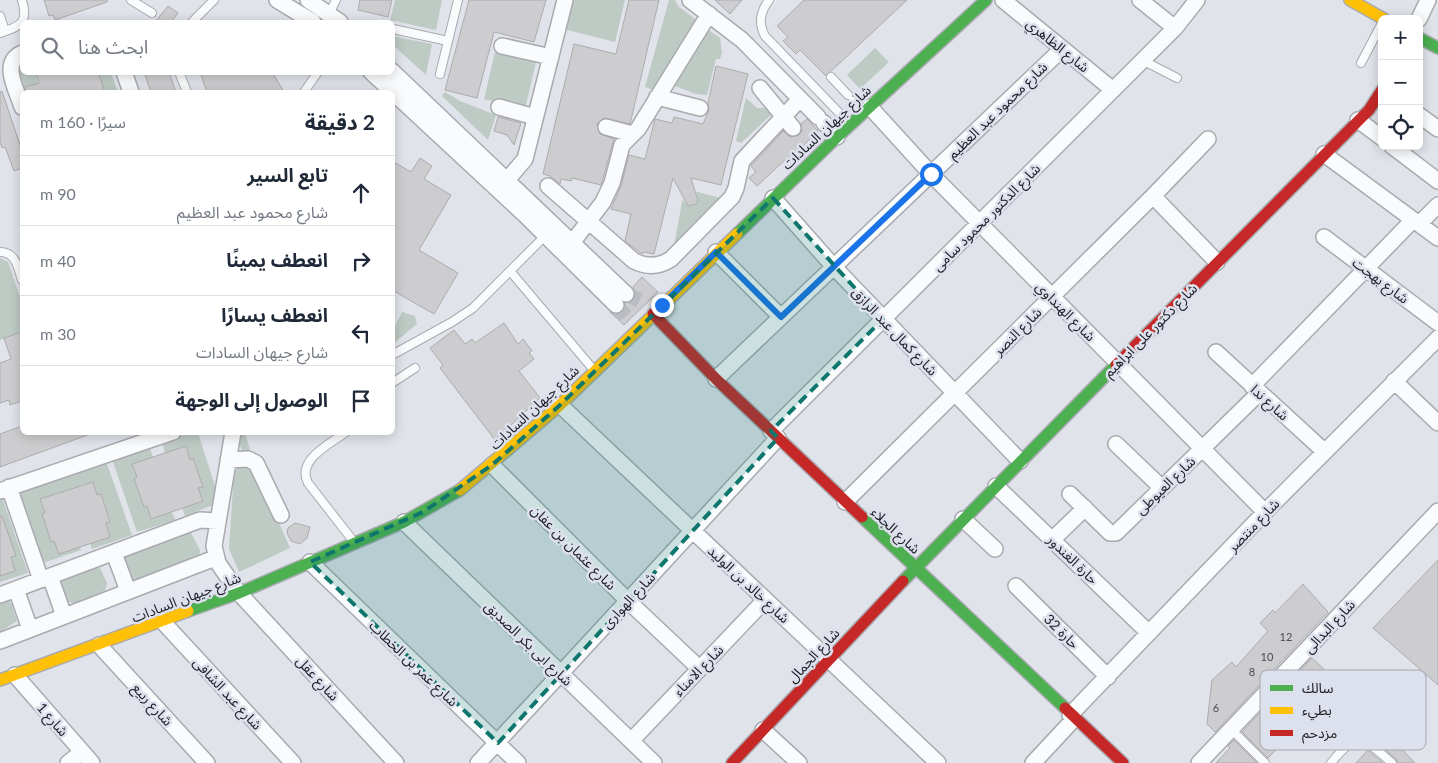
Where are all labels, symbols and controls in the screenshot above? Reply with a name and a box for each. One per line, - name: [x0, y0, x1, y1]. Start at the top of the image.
- street label: شارع الظاهري: [1021, 14, 1093, 78]
- map controls: [1378, 15, 1423, 150]
- button: +: [1378, 15, 1423, 60]
- search box: [20, 20, 395, 75]
- icon: search: [38, 34, 66, 62]
- text: ابحث هنا: [78, 35, 148, 58]
- street label: شارع محمود عبد العظيم: [944, 58, 1053, 164]
- button: −: [1378, 60, 1423, 105]
- street label: شارع جيهان السادات: [778, 81, 876, 175]
- button: locate: [1378, 105, 1423, 150]
- text: 2 دقيقة: [305, 109, 375, 134]
- text: سيرًا · 160 m: [40, 112, 126, 131]
- street label: شارع الدكتور محمود سامى: [929, 160, 1046, 277]
- text: تابع السير: [247, 163, 328, 186]
- route start: [920, 163, 943, 186]
- icon: ahead: [347, 179, 375, 207]
- text: 90 m: [40, 184, 76, 203]
- text: شارع محمود عبد العظيم: [177, 202, 328, 221]
- icon: right: [347, 247, 375, 275]
- text: انعطف يمينًا: [226, 248, 328, 271]
- text: 40 m: [40, 251, 76, 270]
- street label: شارع بهجت: [1348, 253, 1412, 309]
- street label: شارع الهنداوي: [1030, 278, 1099, 347]
- street label: شارع دكتور على ابراهيم: [1100, 280, 1203, 383]
- street label: شارع كمال عبد الرازق: [846, 283, 941, 381]
- route end: [651, 294, 674, 317]
- text: انعطف يسارًا: [221, 303, 328, 326]
- street label: شارع النصر: [989, 303, 1047, 362]
- icon: left: [347, 319, 375, 347]
- text: 30 m: [40, 324, 76, 343]
- text: شارع جيهان السادات: [196, 342, 328, 361]
- street label: شارع جيهان السادات: [486, 361, 584, 455]
- street label: شارع ندا: [1245, 380, 1293, 426]
- icon: arrive: [347, 387, 375, 415]
- text: الوصول إلى الوجهة: [175, 388, 328, 411]
- street label: شارع العيوطى: [1131, 452, 1201, 520]
- street label: شارع منتصر: [1223, 495, 1285, 558]
- street label: شارع عثمان بن عفان: [526, 501, 620, 595]
- street label: شارع الجلاء: [866, 503, 924, 559]
- street label: حارة الغندور: [1043, 530, 1102, 588]
- street label: شارع خالد بن الوليد: [703, 542, 793, 628]
- street label: شارع جيهان السادات: [129, 568, 244, 628]
- street label: شارع الهوارى: [598, 568, 661, 634]
- street label: شارع البدالى: [1300, 596, 1360, 658]
- street label: شارع ابى بكر الصديق: [480, 597, 576, 691]
- street label: حارة 32: [1040, 610, 1083, 653]
- street label: شارع عمر بن الخطاب: [364, 616, 462, 712]
- street label: شارع الجمال: [783, 624, 845, 688]
- house number: 12: [1280, 630, 1292, 643]
- street label: شارع الامناء: [670, 641, 729, 701]
- house number: 10: [1261, 650, 1274, 663]
- street label: شارع عقل: [291, 652, 343, 706]
- street label: شارع عبد الشافى: [188, 653, 266, 735]
- house number: 8: [1249, 665, 1255, 678]
- legend: [1260, 670, 1426, 750]
- street label: شارع ربيع: [127, 679, 177, 731]
- text: سالك: [1302, 679, 1334, 696]
- street label: شارع 1: [32, 699, 72, 741]
- house number: 6: [1213, 701, 1219, 714]
- text: بطيء: [1302, 701, 1332, 721]
- text: مزدحم: [1302, 724, 1337, 744]

